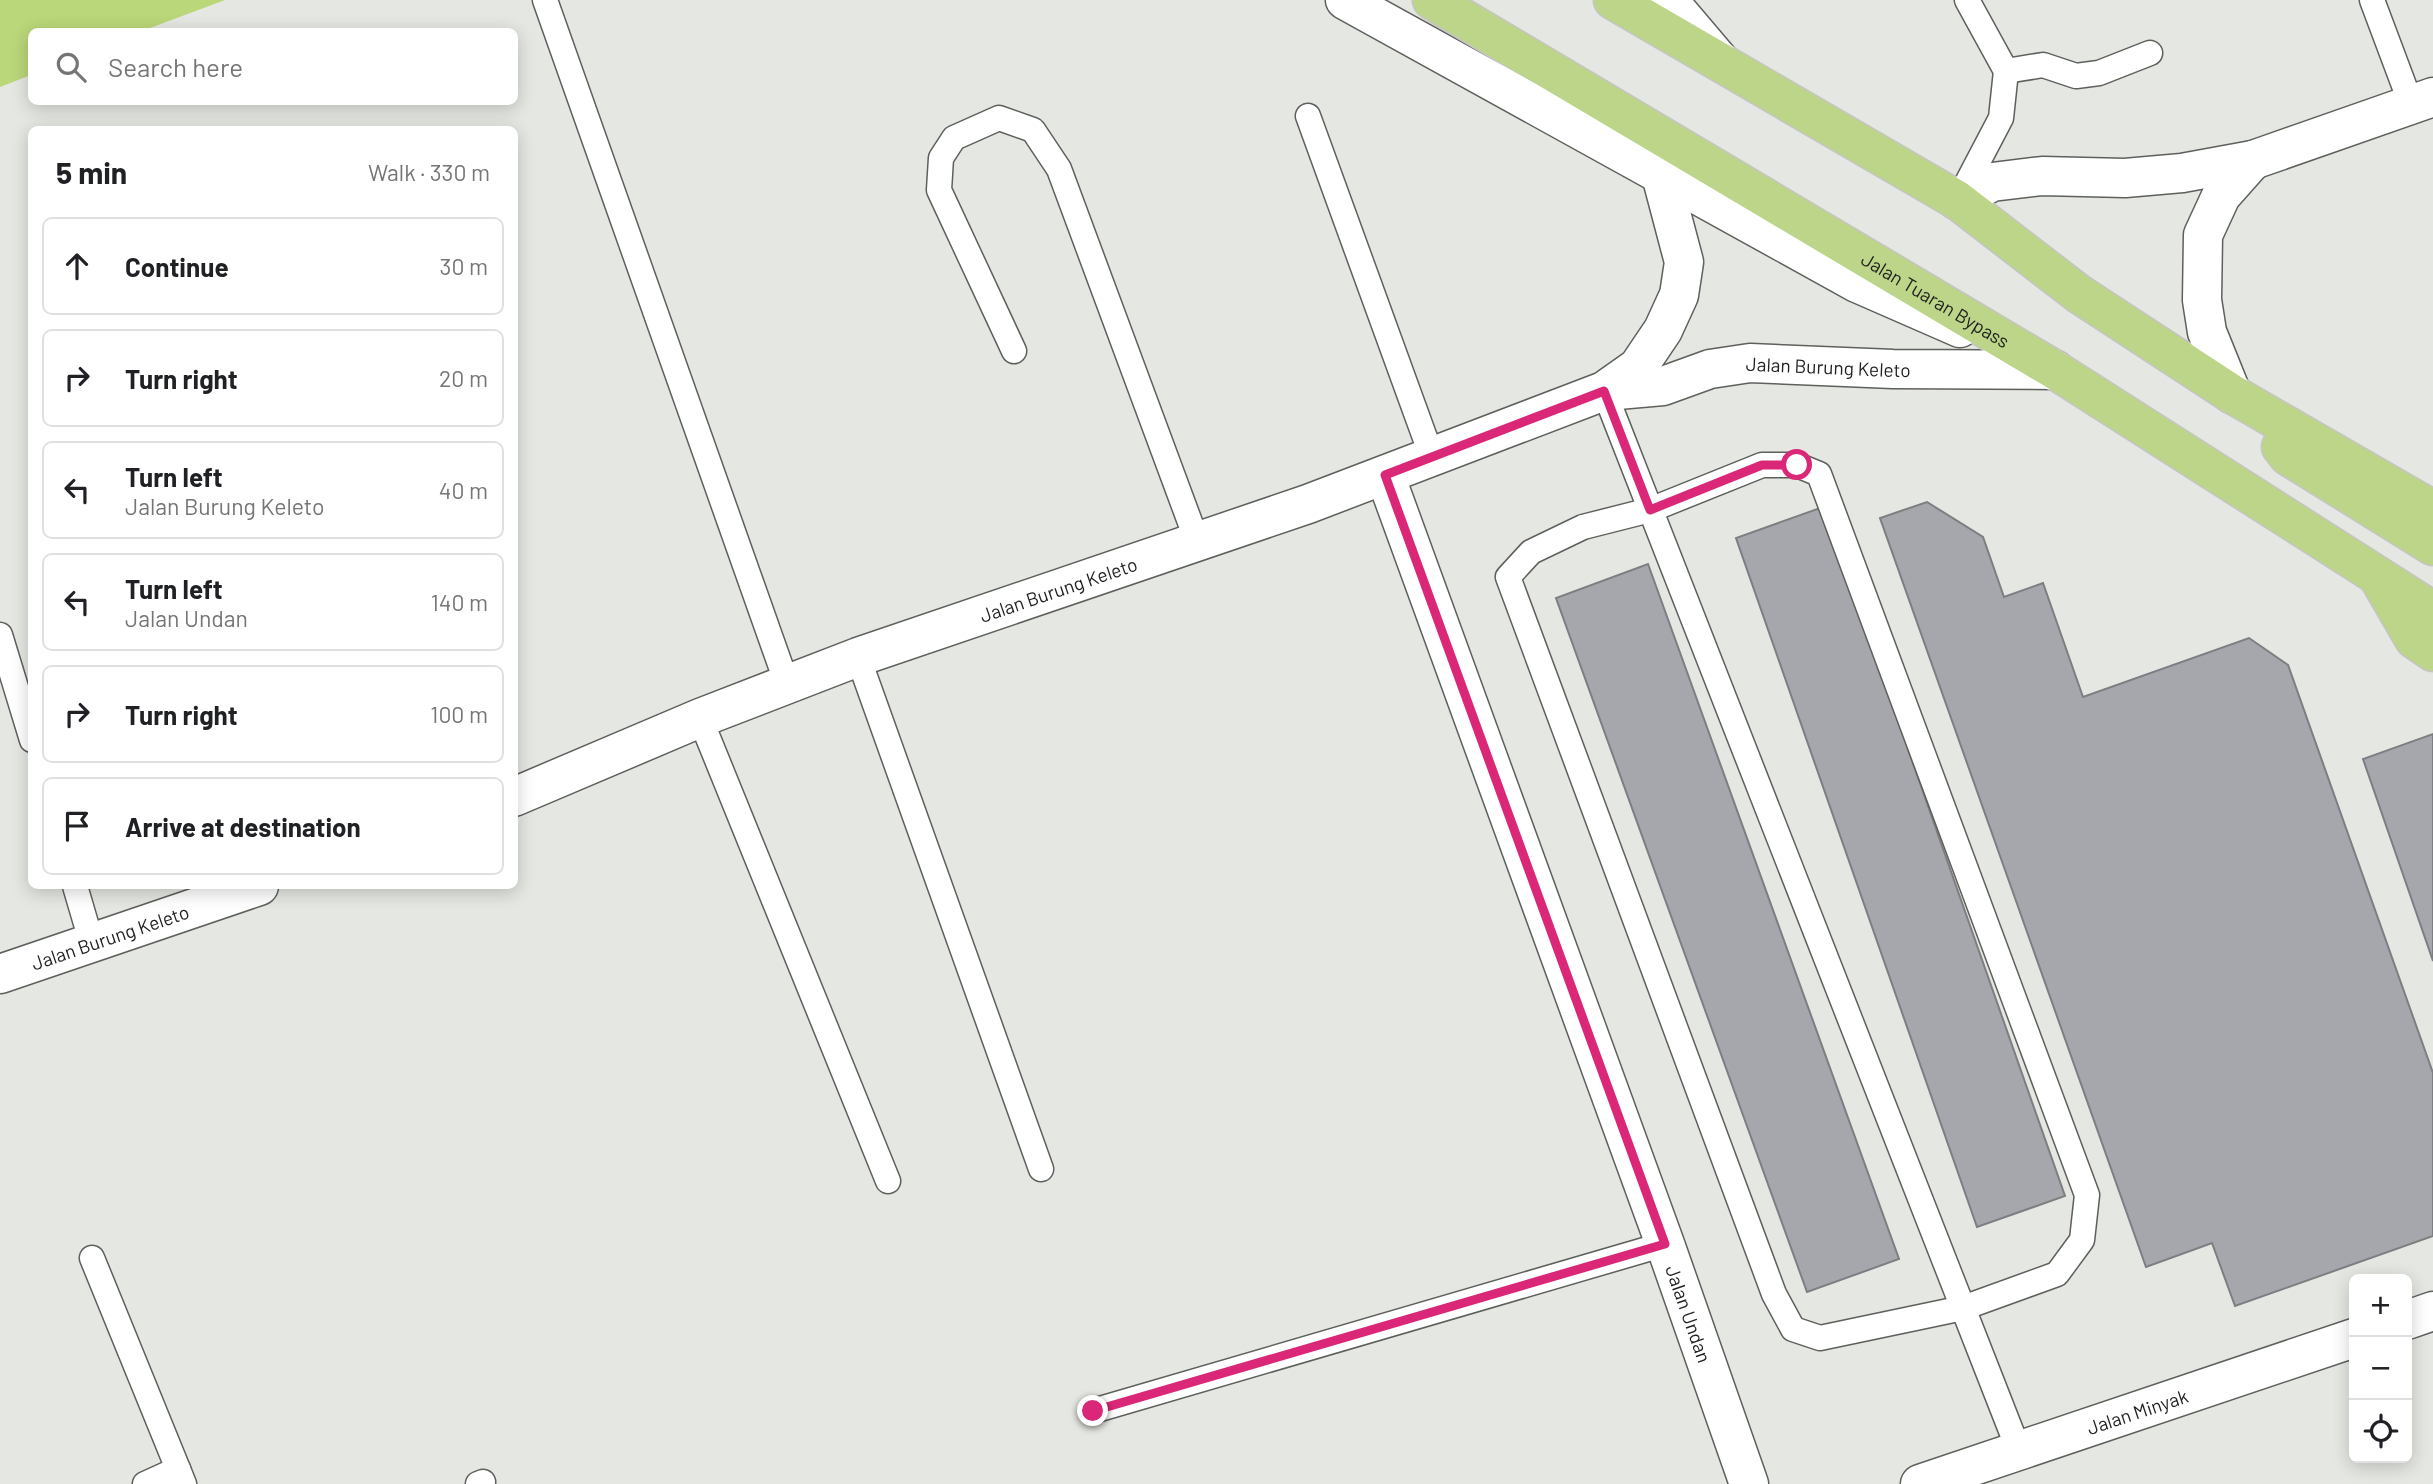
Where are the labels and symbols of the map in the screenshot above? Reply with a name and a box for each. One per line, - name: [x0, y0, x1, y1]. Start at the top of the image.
- street label: Jalan Tuaran Bypass: [1858, 246, 2014, 352]
- street label: Jalan Burung Keleto: [1745, 351, 1911, 381]
- route start: [1781, 449, 1812, 480]
- street label: Jalan Burung Keleto: [977, 551, 1140, 626]
- street label: Jalan Burung Keleto: [28, 899, 192, 974]
- street label: Jalan Undan: [1662, 1262, 1717, 1365]
- street label: Jalan Minyak: [2084, 1383, 2191, 1439]
- route end: [1077, 1395, 1108, 1426]

